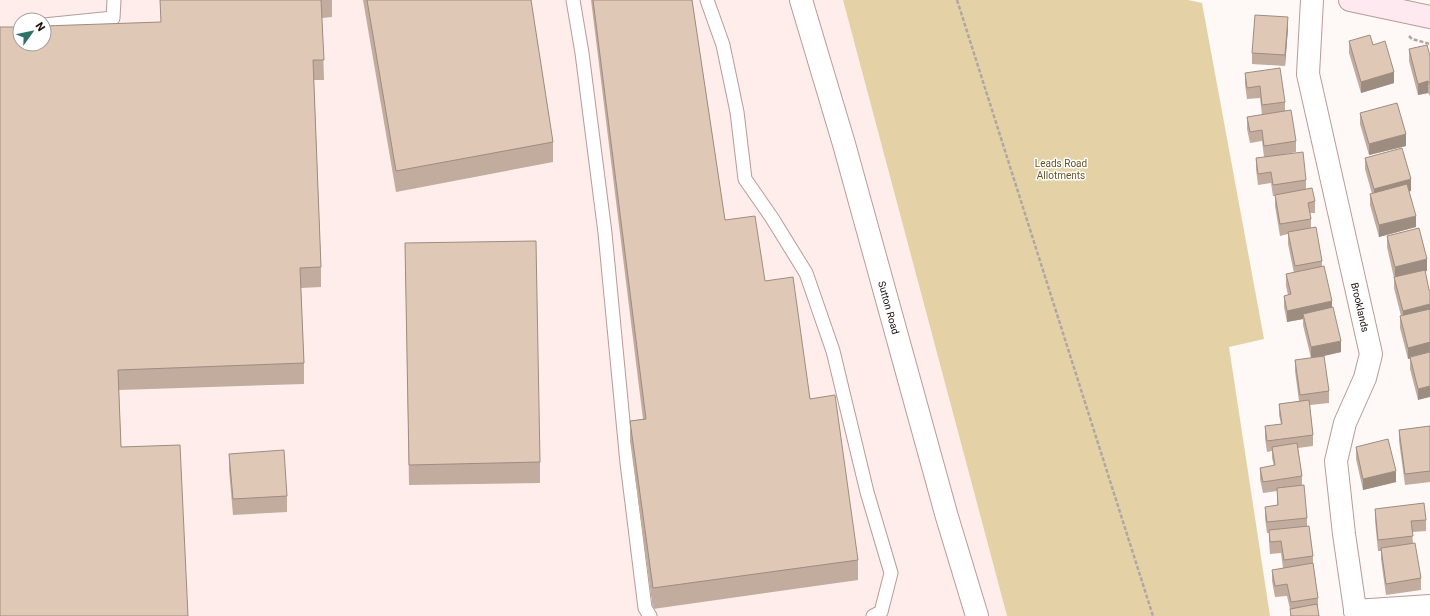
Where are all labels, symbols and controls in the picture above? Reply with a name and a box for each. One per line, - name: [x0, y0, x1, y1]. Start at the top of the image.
- north arrow: [12, 12, 52, 52]
- text: N: [32, 20, 48, 34]
- park label: Leads Road Allotments: [1035, 158, 1087, 181]
- street label: Sutton Road: [876, 280, 901, 336]
- street label: Brooklands: [1349, 281, 1371, 333]

